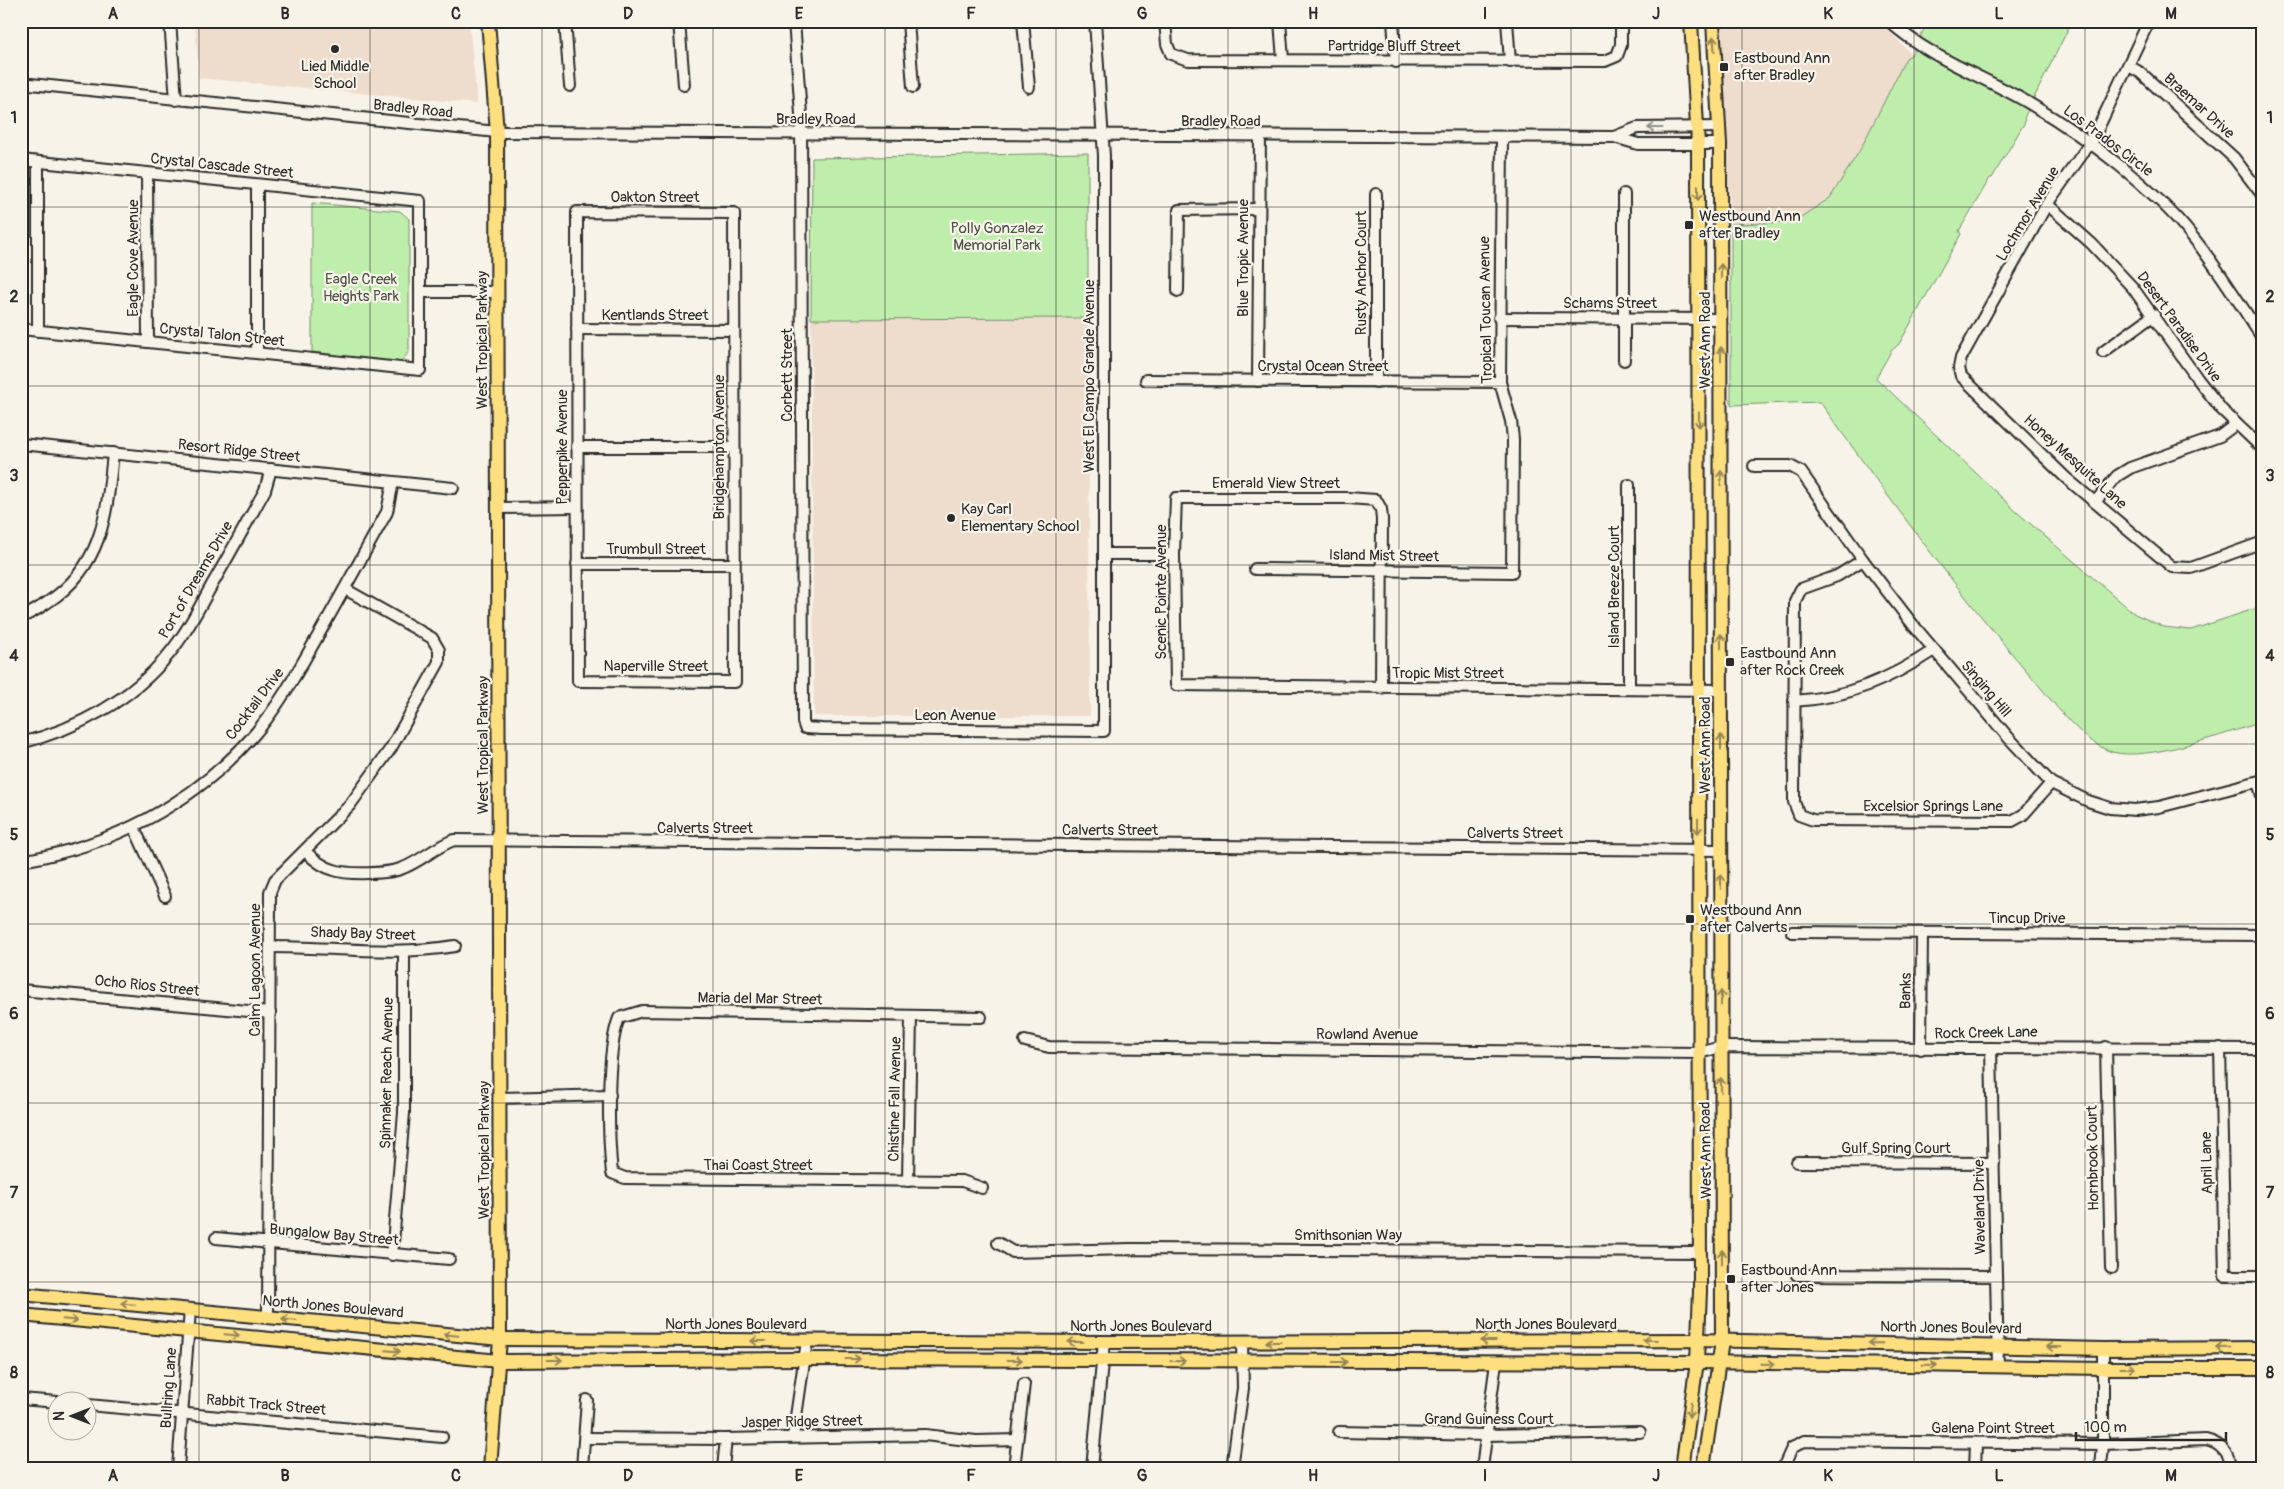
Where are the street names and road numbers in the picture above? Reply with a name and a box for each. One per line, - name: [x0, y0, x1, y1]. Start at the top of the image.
- street label: Partridge Bluff Street: [1328, 37, 1461, 56]
- street label: Braemar Drive: [2160, 69, 2239, 143]
- street label: Bradley Road: [372, 95, 454, 123]
- street label: Los Prados Circle: [2059, 101, 2157, 181]
- street label: Bradley Road: [776, 110, 856, 129]
- street label: Bradley Road: [1181, 112, 1261, 131]
- street label: Crystal Cascade Street: [149, 149, 296, 183]
- street label: Lochmor Avenue: [1992, 163, 2064, 265]
- street label: Oakton Street: [610, 188, 701, 207]
- street label: Blue Tropic Avenue: [1234, 198, 1253, 317]
- street label: Eagle Cove Avenue: [124, 199, 143, 317]
- street label: Rusty Anchor Court: [1352, 210, 1371, 335]
- street label: Tropical Toucan Avenue: [1475, 235, 1497, 384]
- street label: Desert Paradise Drive: [2133, 268, 2226, 386]
- street label: West Tropical Parkway: [473, 270, 492, 409]
- street label: West El Campo Grande Avenue: [1080, 279, 1099, 473]
- street label: West Ann Road: [1696, 291, 1715, 389]
- street label: Schams Street: [1563, 294, 1658, 313]
- street label: Kentlands Street: [601, 306, 710, 325]
- street label: Crystal Talon Street: [158, 319, 287, 351]
- street label: Corbett Street: [778, 327, 797, 422]
- street label: Crystal Ocean Street: [1257, 357, 1389, 376]
- street label: Bridgehampton Avenue: [710, 374, 729, 519]
- street label: Pepperpike Avenue: [553, 389, 572, 505]
- street label: Honey Mesquite Lane: [2019, 411, 2131, 514]
- street label: Resort Ridge Street: [177, 435, 302, 467]
- street label: Emerald View Street: [1212, 474, 1341, 493]
- street label: Port of Dreams Drive: [155, 517, 238, 642]
- street label: Scenic Pointe Avenue: [1152, 524, 1171, 660]
- street label: Island Breeze Court: [1605, 524, 1624, 649]
- street label: Trumbull Street: [606, 540, 707, 559]
- street label: Island Mist Street: [1329, 546, 1440, 566]
- street label: Naperville Street: [604, 657, 709, 676]
- street label: Singing Hill: [1957, 657, 2015, 721]
- street label: Cocktail Drive: [222, 664, 289, 744]
- street label: Tropic Mist Street: [1392, 664, 1505, 683]
- street label: West Tropical Parkway: [474, 675, 493, 814]
- street label: West Ann Road: [1696, 696, 1715, 794]
- street label: Leon Avenue: [914, 706, 996, 725]
- street label: Excelsior Springs Lane: [1863, 797, 2003, 816]
- street label: Calverts Street: [657, 819, 754, 838]
- street label: Calverts Street: [1062, 821, 1159, 840]
- street label: Calverts Street: [1467, 824, 1564, 843]
- street label: Calm Lagoon Avenue: [246, 903, 265, 1037]
- street label: Tincup Drive: [1989, 909, 2066, 928]
- street label: Shady Bay Street: [310, 923, 417, 945]
- street label: Ocho Rios Street: [94, 971, 201, 1001]
- street label: Banks: [1896, 972, 1916, 1009]
- street label: Maria del Mar Street: [697, 988, 824, 1010]
- street label: Spinnaker Reach Avenue: [376, 996, 398, 1149]
- street label: Rock Creek Lane: [1934, 1023, 2038, 1043]
- street label: Rowland Avenue: [1316, 1025, 1419, 1044]
- street label: Chistine Fall Avenue: [884, 1036, 906, 1162]
- street label: West Tropical Parkway: [475, 1080, 494, 1219]
- street label: West Ann Road: [1696, 1101, 1716, 1199]
- street label: Hornbrook Court: [2083, 1104, 2103, 1211]
- street label: April Lane: [2197, 1131, 2217, 1194]
- street label: Gulf Spring Court: [1841, 1139, 1952, 1158]
- street label: Thai Coast Street: [703, 1156, 814, 1175]
- street label: Waveland Drive: [1970, 1159, 1990, 1255]
- street label: Bungalow Bay Street: [269, 1220, 400, 1250]
- street label: Smithsonian Way: [1294, 1226, 1403, 1245]
- street label: North Jones Boulevard: [261, 1291, 405, 1323]
- street label: North Jones Boulevard: [665, 1315, 807, 1334]
- street label: North Jones Boulevard: [1475, 1315, 1617, 1334]
- street label: North Jones Boulevard: [1070, 1317, 1212, 1336]
- street label: North Jones Boulevard: [1880, 1317, 2022, 1339]
- street label: Bullring Lane: [157, 1346, 181, 1429]
- street label: Rabbit Track Street: [205, 1390, 328, 1420]
- street label: Grand Guiness Court: [1424, 1410, 1555, 1429]
- street label: Jasper Ridge Street: [741, 1411, 864, 1433]
- street label: Galena Point Street: [1931, 1419, 2056, 1438]

